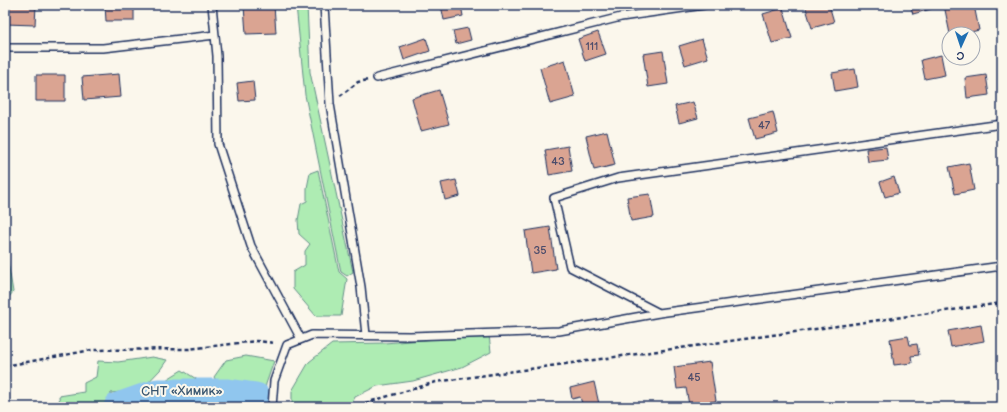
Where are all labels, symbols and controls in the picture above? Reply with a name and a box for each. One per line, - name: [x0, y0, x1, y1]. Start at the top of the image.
- north arrow: [941, 26, 981, 66]
- house number: 111: [586, 40, 598, 53]
- text: С: [956, 49, 965, 62]
- house number: 47: [758, 119, 771, 132]
- house number: 43: [551, 155, 565, 168]
- house number: 35: [533, 244, 547, 257]
- house number: 45: [687, 371, 701, 384]
- park label: СНТ «Химик»: [141, 383, 223, 399]

